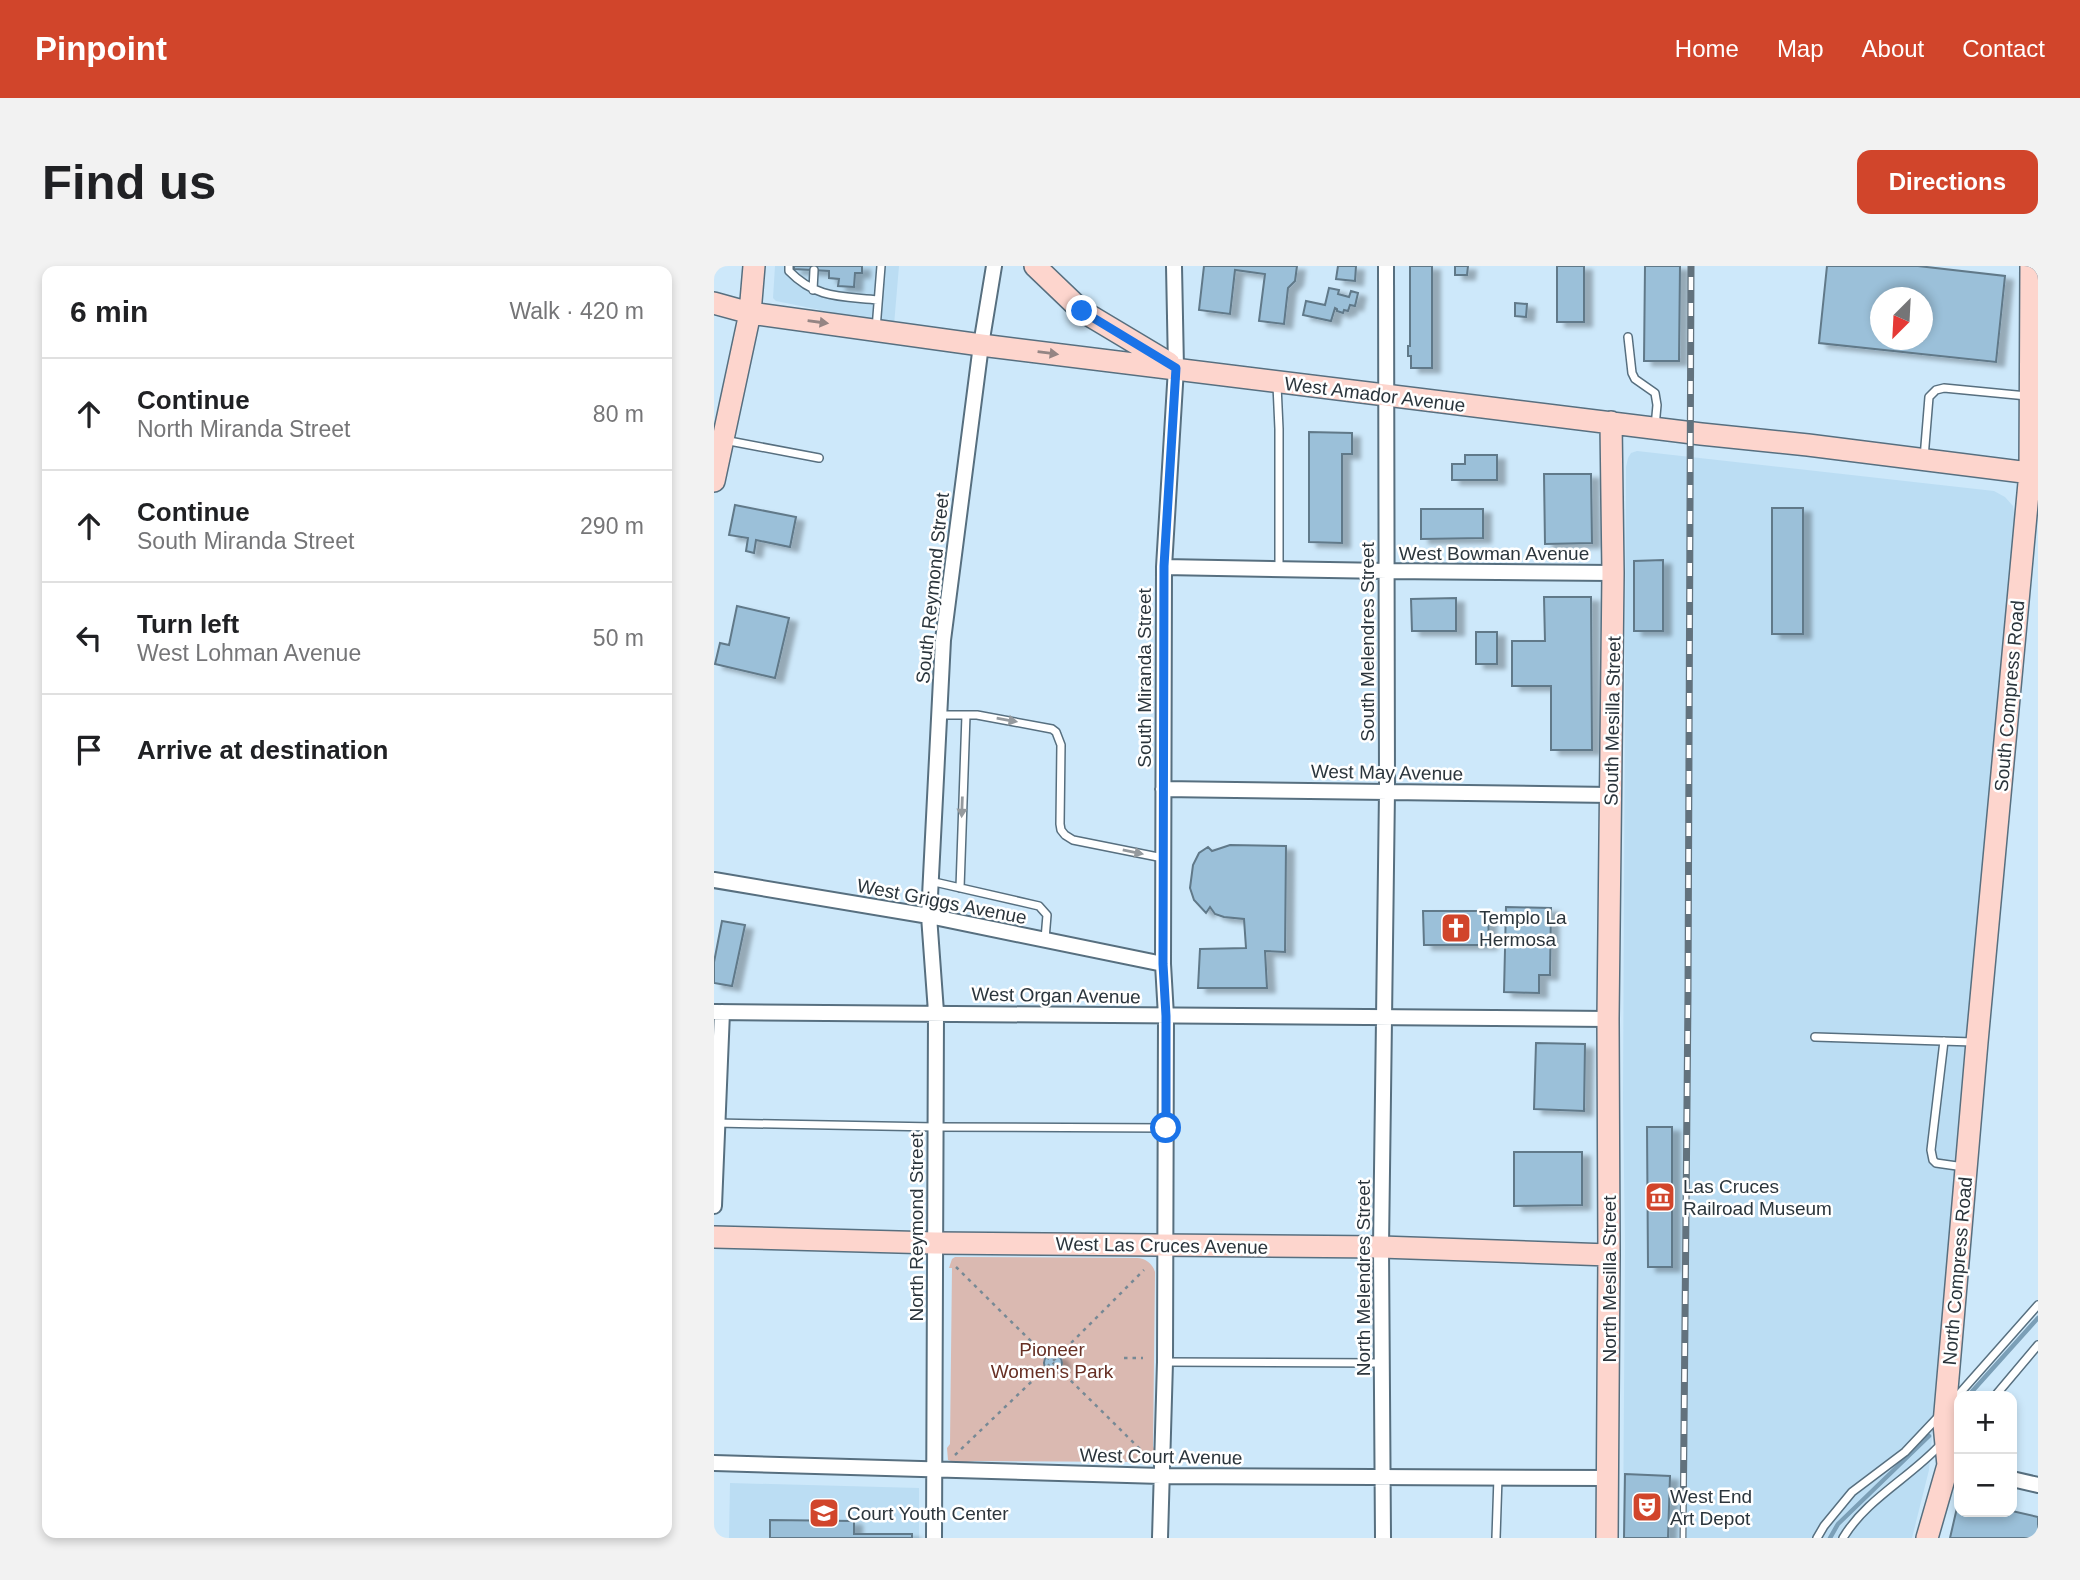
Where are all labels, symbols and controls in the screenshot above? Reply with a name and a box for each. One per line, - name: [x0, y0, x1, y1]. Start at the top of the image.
- text: Pinpoint: [35, 30, 167, 67]
- text: Home: [1675, 35, 1739, 62]
- text: Map: [1777, 35, 1824, 62]
- text: About: [1862, 35, 1924, 62]
- text: Contact: [1962, 35, 2045, 62]
- button: Directions: [1857, 150, 2038, 214]
- text: Find us: [42, 155, 216, 209]
- north arrow: [1870, 287, 1933, 350]
- text: 6 min: [70, 295, 148, 328]
- route end: [1066, 295, 1097, 326]
- text: Walk · 420 m: [509, 298, 644, 324]
- one-way arrow: [807, 317, 829, 328]
- one-way arrow: [1038, 347, 1060, 358]
- street label: West Amador Avenue: [1283, 373, 1467, 416]
- text: Continue: [137, 385, 250, 415]
- icon: ahead: [70, 395, 108, 433]
- text: 80 m: [593, 401, 644, 427]
- text: North Miranda Street: [137, 416, 350, 442]
- street label: South Reymond Street: [912, 491, 953, 685]
- text: Continue: [137, 497, 250, 527]
- icon: ahead: [70, 507, 108, 545]
- text: 290 m: [580, 513, 644, 539]
- text: South Miranda Street: [137, 528, 354, 554]
- street label: South Melendres Street: [1357, 541, 1378, 742]
- street label: West Bowman Avenue: [1399, 543, 1589, 564]
- street label: South Miranda Street: [1134, 588, 1155, 768]
- street label: South Compress Road: [1991, 599, 2028, 793]
- text: Turn left: [137, 609, 239, 639]
- icon: left: [70, 619, 108, 657]
- text: 50 m: [593, 625, 644, 651]
- street label: South Mesilla Street: [1601, 635, 1624, 806]
- text: West Lohman Avenue: [137, 640, 361, 666]
- one-way arrow: [996, 715, 1018, 726]
- icon: arrive: [70, 731, 108, 769]
- text: Arrive at destination: [137, 735, 388, 765]
- street label: West May Avenue: [1311, 761, 1463, 784]
- one-way arrow: [957, 796, 968, 818]
- one-way arrow: [1122, 847, 1144, 858]
- street label: West Griggs Avenue: [855, 875, 1029, 928]
- place label: Templo La Hermosa: [1479, 907, 1567, 950]
- church icon: Templo La Hermosa: [1439, 911, 1473, 945]
- street label: West Organ Avenue: [971, 984, 1141, 1007]
- route start: [1150, 1112, 1181, 1143]
- street label: North Reymond Street: [906, 1132, 927, 1322]
- place label: Las Cruces Railroad Museum: [1683, 1176, 1832, 1219]
- street label: North Compress Road: [1939, 1176, 1976, 1366]
- street label: North Melendres Street: [1353, 1179, 1374, 1376]
- museum icon: Las Cruces Railroad Museum: [1643, 1180, 1677, 1214]
- street label: North Mesilla Street: [1599, 1195, 1620, 1362]
- street label: West Las Cruces Avenue: [1056, 1233, 1268, 1258]
- park label: Pioneer Women's Park: [991, 1339, 1114, 1382]
- map controls: [1954, 1391, 2017, 1517]
- button: +: [1954, 1391, 2017, 1454]
- street label: West Court Avenue: [1079, 1445, 1243, 1468]
- button: −: [1954, 1454, 2017, 1517]
- place label: West End Art Depot: [1670, 1486, 1752, 1529]
- theatre icon: West End Art Depot: [1630, 1490, 1664, 1524]
- school or university icon: Court Youth Center: [807, 1496, 841, 1530]
- place label: Court Youth Center: [847, 1503, 1009, 1524]

